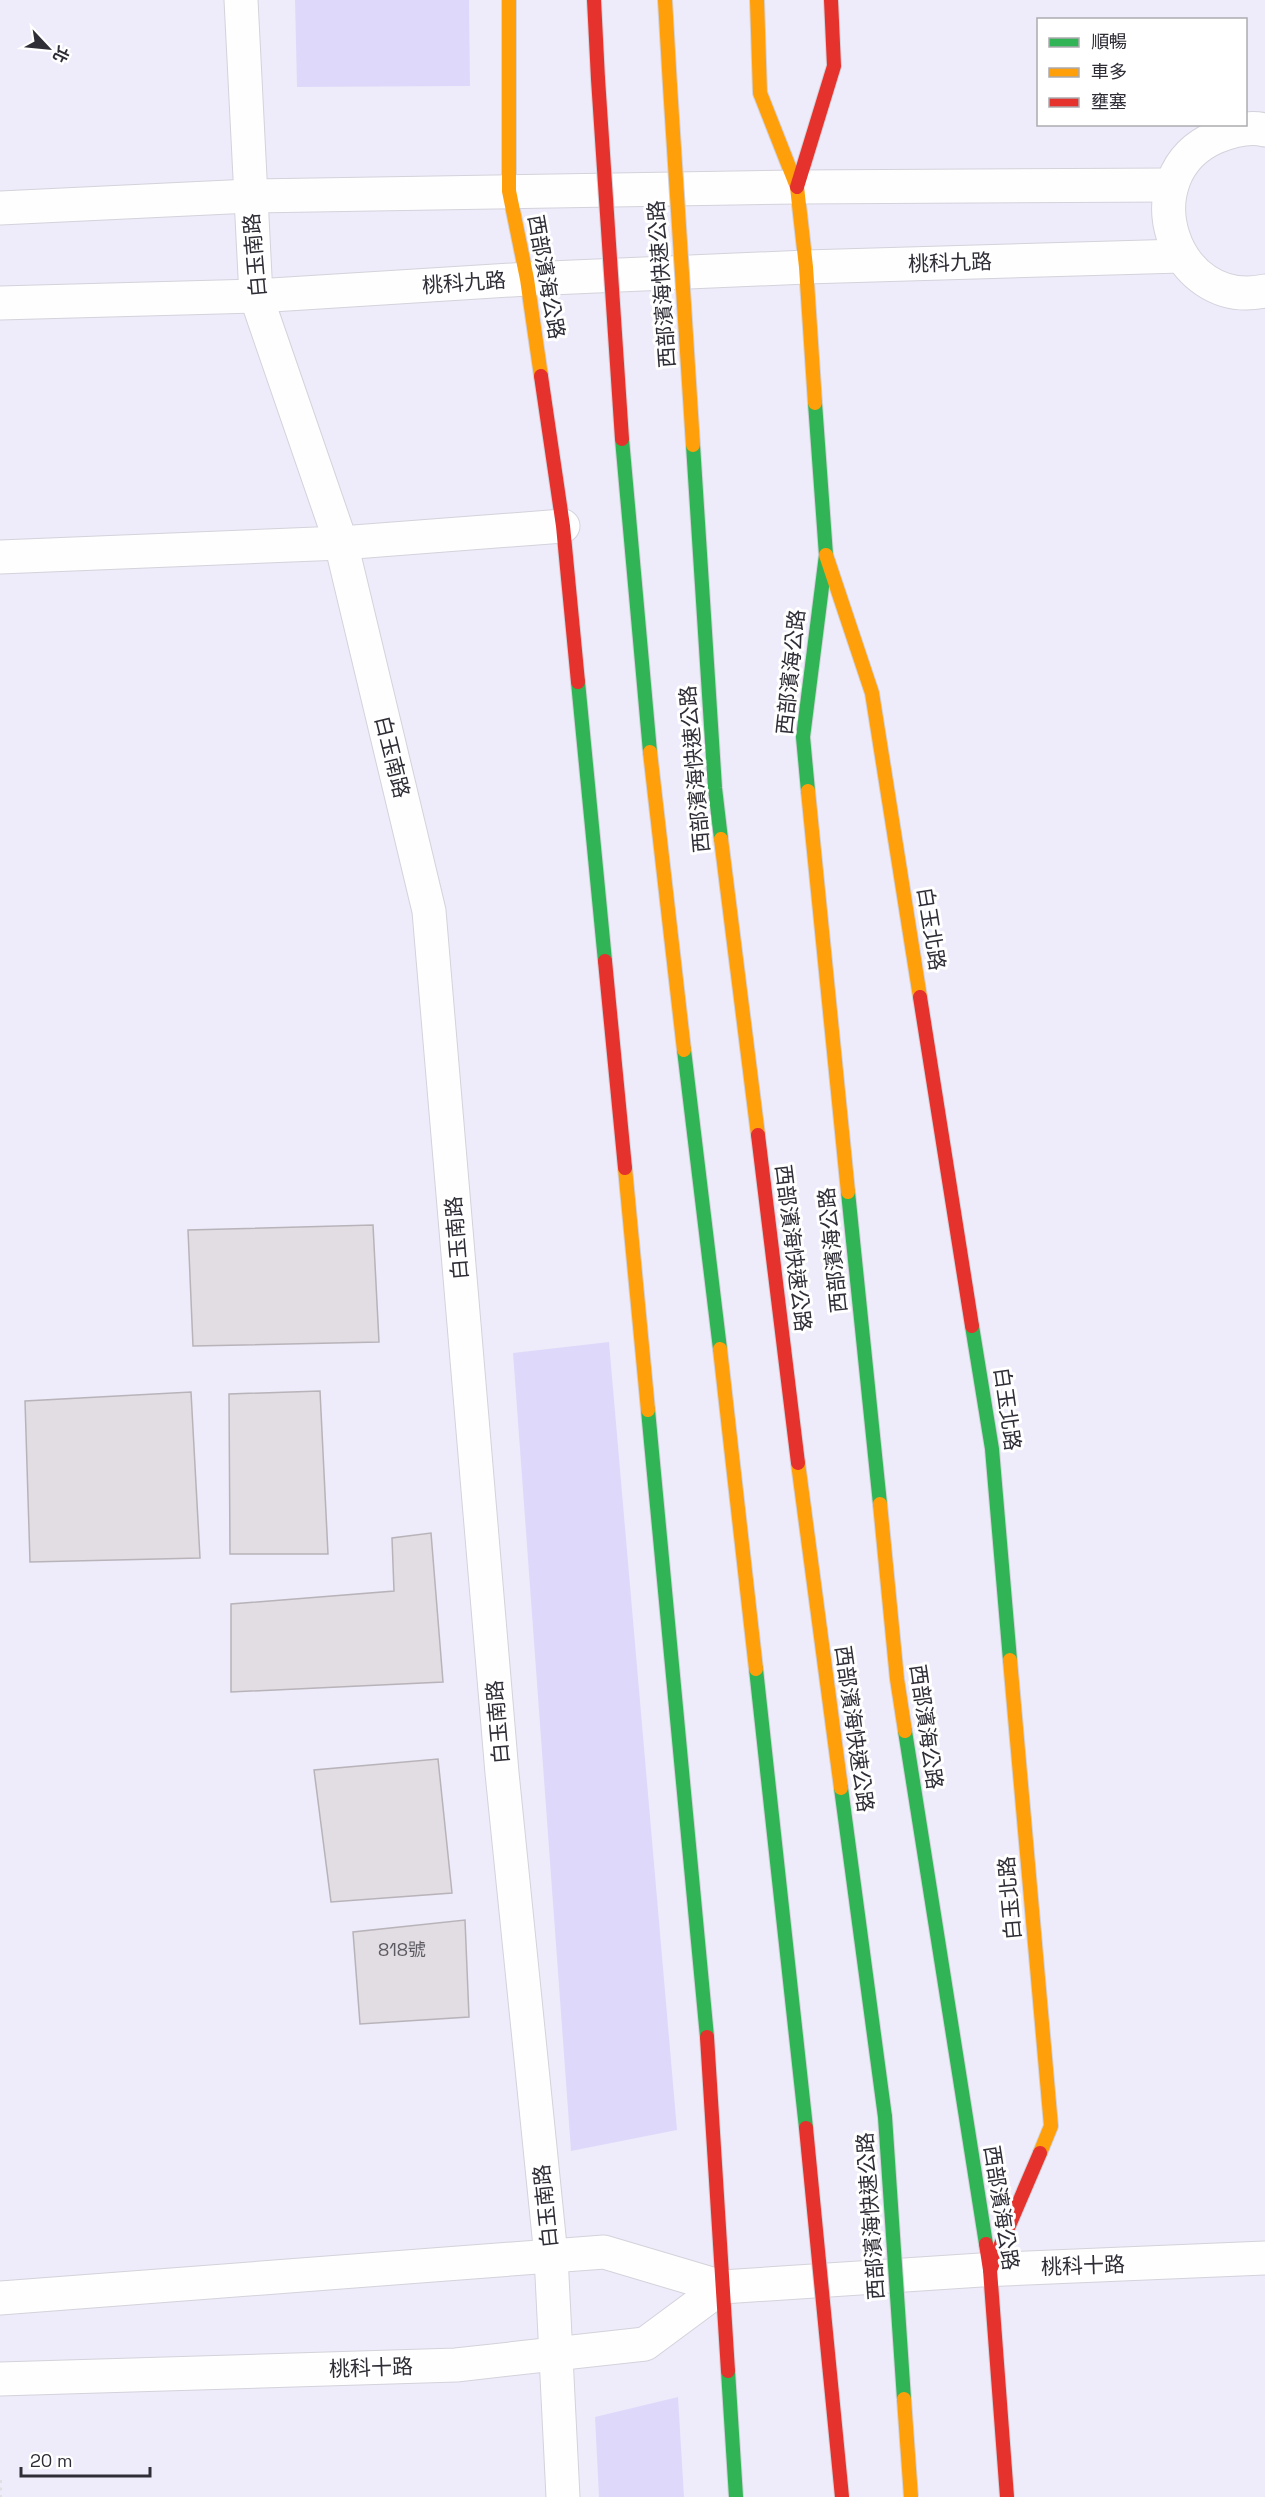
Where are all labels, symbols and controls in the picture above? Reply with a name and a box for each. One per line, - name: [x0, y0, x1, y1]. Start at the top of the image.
- north arrow: [18, 18, 78, 78]
- legend: [1037, 18, 1247, 126]
- text: 順暢: [1091, 30, 1127, 53]
- text: 北: [48, 43, 74, 66]
- text: 車多: [1091, 60, 1127, 83]
- text: 壅塞: [1091, 90, 1127, 113]
- street label: 西部濱海快速公路: [642, 199, 681, 369]
- street label: 白玉南路: [237, 212, 272, 298]
- street label: 西部濱海公路: [522, 213, 571, 341]
- street label: 桃科九路: [908, 248, 992, 277]
- street label: 桃科九路: [421, 266, 507, 299]
- street label: 西部濱海公路: [770, 608, 811, 736]
- street label: 西部濱海快速公路: [674, 684, 715, 854]
- street label: 白玉南路: [369, 713, 416, 801]
- street label: 白玉北路: [912, 885, 951, 973]
- street label: 西部濱海快速公路: [770, 1163, 817, 1333]
- street label: 西部濱海公路: [812, 1186, 853, 1314]
- street label: 白玉南路: [439, 1195, 474, 1281]
- street label: 白玉北路: [988, 1365, 1027, 1452]
- street label: 西部濱海快速公路: [829, 1644, 880, 1814]
- street label: 西部濱海公路: [904, 1663, 949, 1791]
- street label: 白玉南路: [480, 1679, 515, 1765]
- street label: 白玉北路: [992, 1855, 1027, 1941]
- house number: 818號: [378, 1938, 426, 1961]
- street label: 西部濱海快速公路: [851, 2131, 890, 2301]
- street label: 西部濱海公路: [978, 2144, 1025, 2272]
- street label: 白玉南路: [528, 2163, 563, 2249]
- street label: 桃科十路: [1041, 2251, 1125, 2280]
- street label: 桃科十路: [329, 2353, 413, 2382]
- scale bar: [21, 2440, 150, 2478]
- text: 20 m: [30, 2449, 73, 2472]

